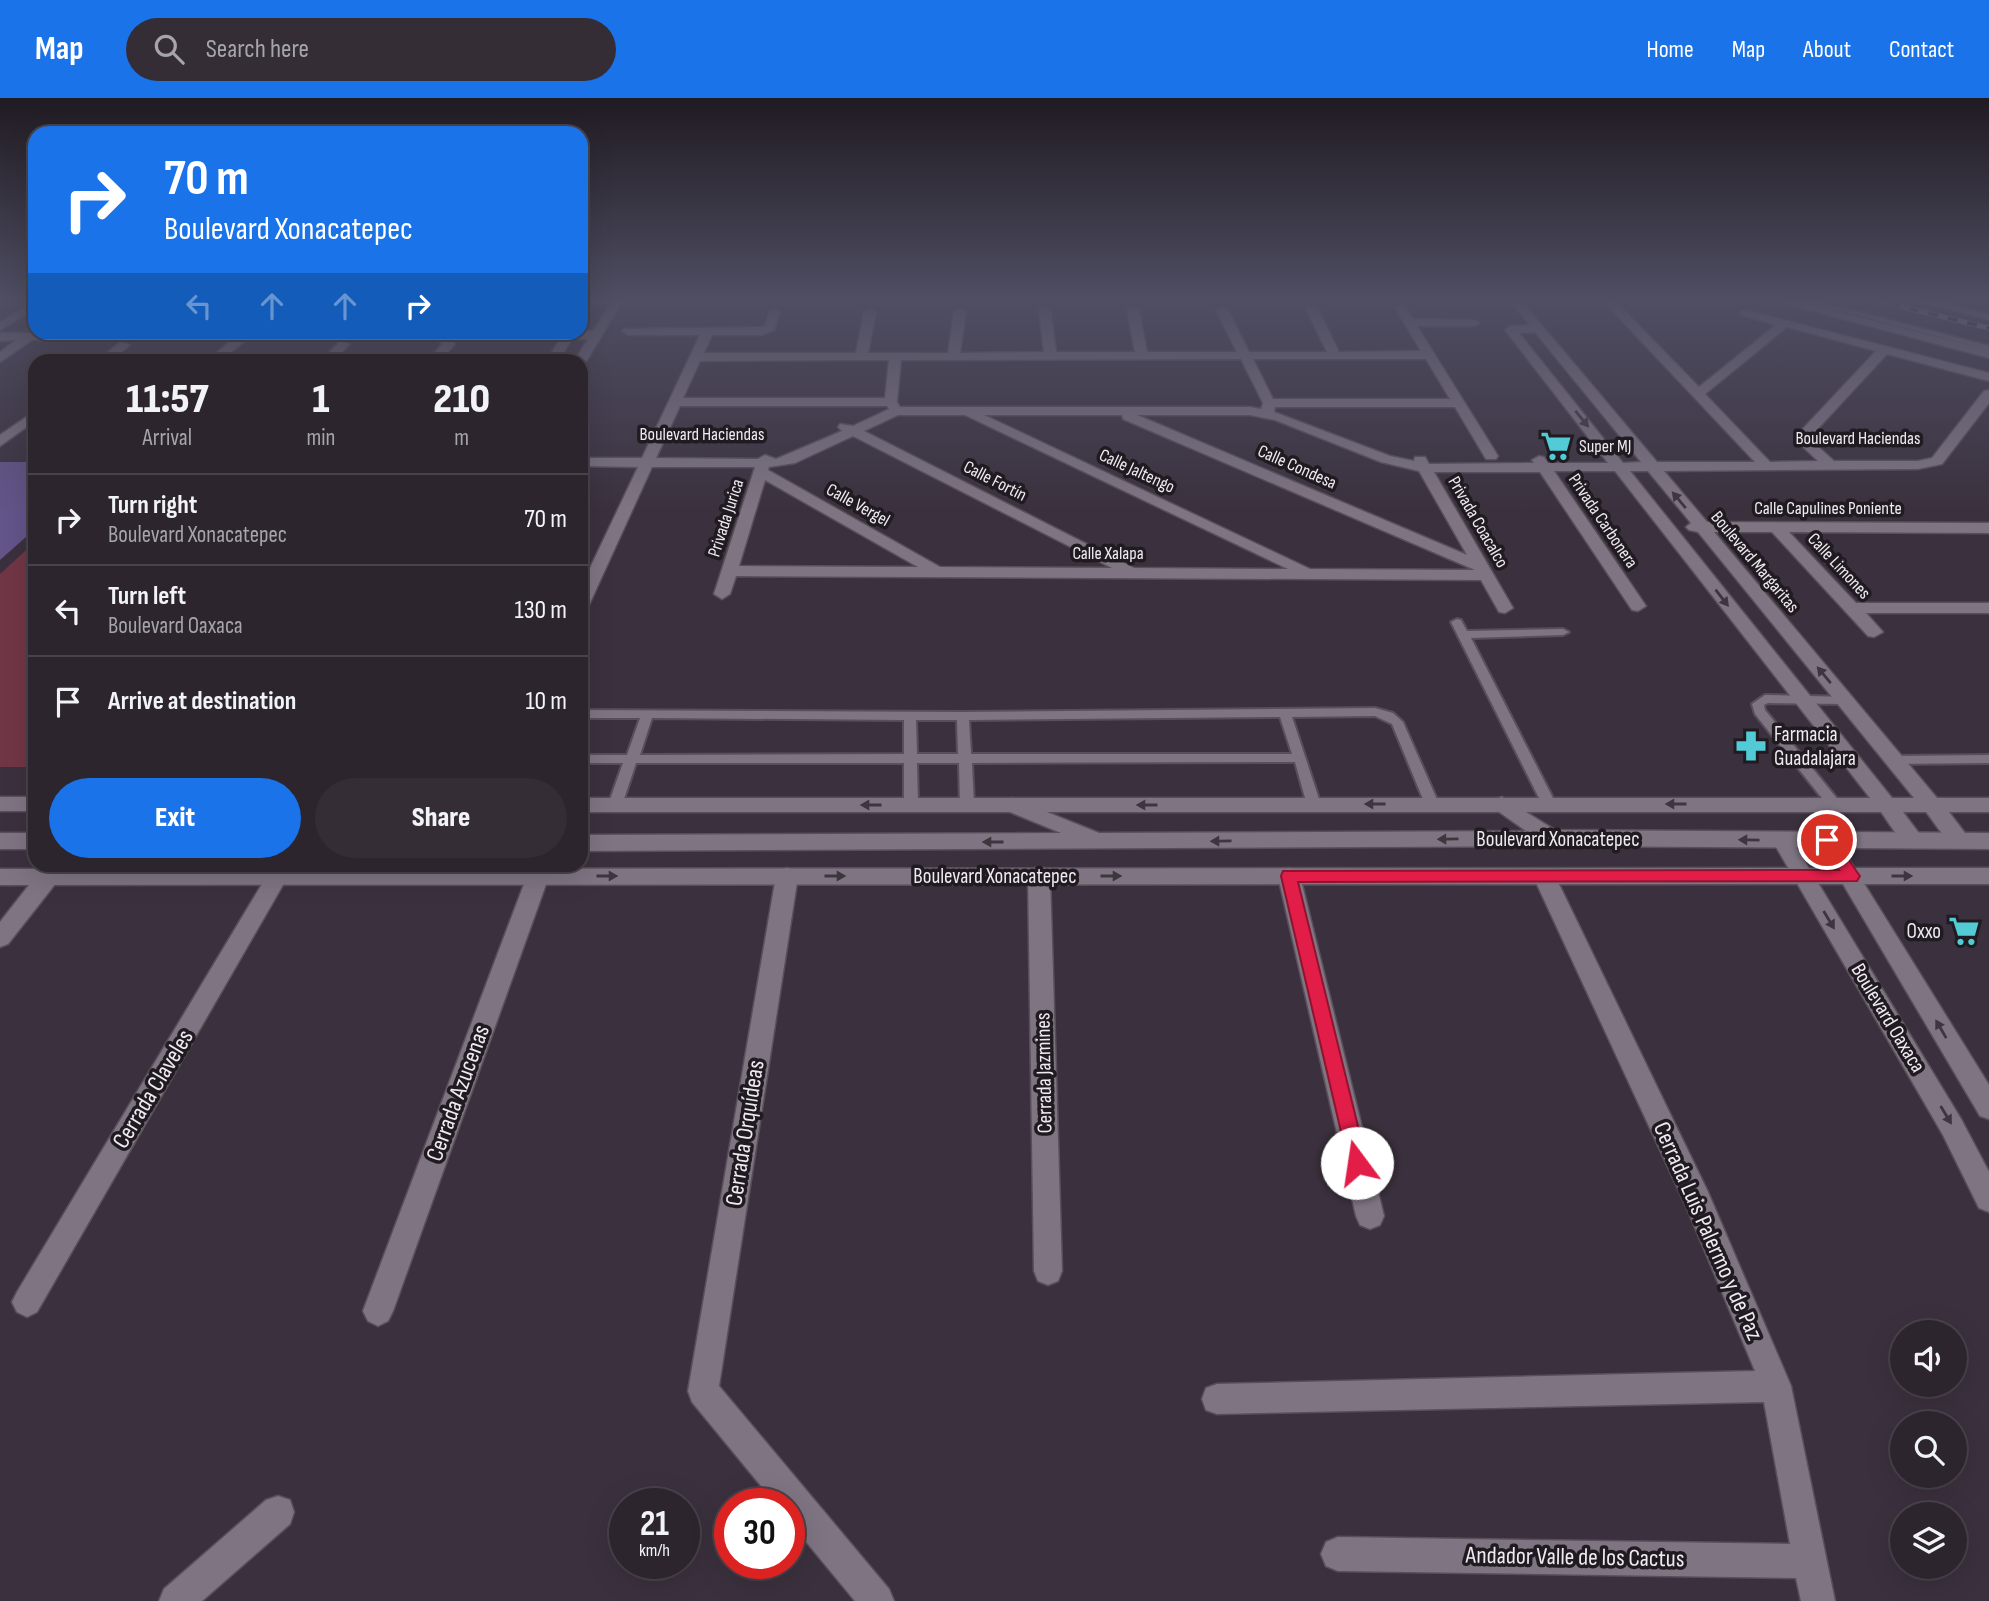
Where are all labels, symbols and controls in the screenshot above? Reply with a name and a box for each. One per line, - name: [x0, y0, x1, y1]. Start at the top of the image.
- search box: [126, 18, 616, 81]
- text: Map: [35, 29, 84, 69]
- icon: search: [150, 30, 188, 68]
- text: Search here: [206, 34, 309, 65]
- text: Home: [1646, 35, 1694, 64]
- text: Map: [1732, 35, 1765, 64]
- text: About: [1803, 35, 1851, 64]
- text: Contact: [1889, 35, 1954, 64]
- text: 70 m: [164, 150, 249, 209]
- icon: right: [49, 154, 140, 245]
- text: Boulevard Xonacatepec: [164, 210, 413, 249]
- icon: left: [180, 287, 218, 325]
- icon: ahead: [253, 287, 291, 325]
- icon: ahead: [326, 287, 364, 325]
- icon: right: [399, 287, 437, 325]
- text: 11:57: [126, 374, 208, 425]
- text: 1: [312, 374, 330, 425]
- text: 210: [433, 374, 490, 425]
- one-way arrow: [1574, 409, 1589, 427]
- text: Arrival: [143, 424, 192, 452]
- text: min: [306, 424, 335, 452]
- text: m: [454, 424, 469, 452]
- street label: Boulevard Haciendas: [640, 424, 764, 445]
- street label: Boulevard Haciendas: [1796, 428, 1920, 449]
- supermarket icon: Super MJ: [1539, 429, 1573, 463]
- place label: Super MJ: [1579, 436, 1631, 457]
- street label: Calle Condesa: [1254, 440, 1340, 494]
- street label: Calle Jaltengo: [1096, 444, 1178, 498]
- street label: Calle Fortín: [960, 456, 1030, 506]
- street label: Privada Carbonera: [1564, 470, 1642, 572]
- street label: Privada Coacalco: [1443, 473, 1513, 571]
- street label: Privada Jurica: [704, 476, 748, 560]
- street label: Calle Vergel: [823, 479, 893, 531]
- text: Turn right: [108, 490, 197, 521]
- one-way arrow: [1671, 492, 1686, 510]
- street label: Calle Capulines Poniente: [1754, 498, 1902, 519]
- icon: right: [49, 501, 87, 539]
- text: 70 m: [524, 504, 567, 535]
- street label: Boulevard Margaritas: [1707, 507, 1803, 617]
- text: Boulevard Xonacatepec: [108, 521, 287, 549]
- street label: Calle Limones: [1803, 529, 1875, 603]
- street label: Calle Xalapa: [1072, 543, 1144, 564]
- text: Turn left: [108, 581, 186, 612]
- one-way arrow: [1715, 588, 1730, 606]
- icon: left: [49, 592, 87, 630]
- text: 130 m: [515, 595, 567, 626]
- text: Boulevard Oaxaca: [108, 612, 243, 640]
- one-way arrow: [1817, 667, 1832, 684]
- icon: arrive: [49, 683, 87, 721]
- text: Arrive at destination: [108, 686, 296, 717]
- text: 10 m: [525, 686, 567, 717]
- place label: Farmacia Guadalajara: [1774, 722, 1856, 771]
- pharmacy icon: Farmacia Guadalajara: [1734, 729, 1768, 763]
- button: Exit: [49, 778, 301, 858]
- button: Share: [315, 778, 567, 858]
- one-way arrow: [1364, 798, 1386, 810]
- one-way arrow: [1665, 798, 1687, 810]
- one-way arrow: [860, 799, 882, 811]
- one-way arrow: [1136, 799, 1158, 811]
- pin: [1797, 810, 1857, 870]
- icon: arrive: [1808, 821, 1846, 859]
- street label: Boulevard Xonacatepec: [1476, 827, 1640, 852]
- one-way arrow: [1437, 833, 1459, 845]
- one-way arrow: [1738, 834, 1760, 846]
- one-way arrow: [1210, 835, 1232, 847]
- one-way arrow: [982, 836, 1004, 848]
- street label: Boulevard Xonacatepec: [913, 864, 1077, 889]
- one-way arrow: [596, 870, 618, 882]
- one-way arrow: [824, 870, 846, 882]
- one-way arrow: [1100, 870, 1122, 882]
- one-way arrow: [1891, 870, 1913, 882]
- one-way arrow: [1823, 910, 1836, 929]
- supermarket icon: Oxxo: [1947, 914, 1981, 948]
- place label: Oxxo: [1907, 919, 1941, 944]
- street label: Boulevard Oaxaca: [1846, 959, 1930, 1077]
- street label: Cerrada Jazmines: [1030, 1012, 1058, 1134]
- one-way arrow: [1935, 1019, 1948, 1038]
- street label: Cerrada Azucenas: [420, 1021, 496, 1165]
- street label: Cerrada Claveles: [106, 1024, 200, 1154]
- street label: Cerrada Orquídeas: [719, 1058, 771, 1208]
- one-way arrow: [1939, 1106, 1952, 1125]
- street label: Cerrada Luis Palermo y de Paz: [1647, 1117, 1769, 1345]
- position arrow: [1320, 1126, 1394, 1200]
- map controls: [1890, 1320, 1967, 1579]
- button: sound: [1890, 1320, 1967, 1397]
- button: search: [1890, 1411, 1967, 1488]
- speed limit sign: 30: [714, 1488, 805, 1579]
- button: layers: [1890, 1502, 1967, 1579]
- text: 21: [640, 1503, 669, 1546]
- text: km/h: [639, 1540, 670, 1561]
- street label: Andador Valle de los Cactus: [1464, 1541, 1685, 1573]

